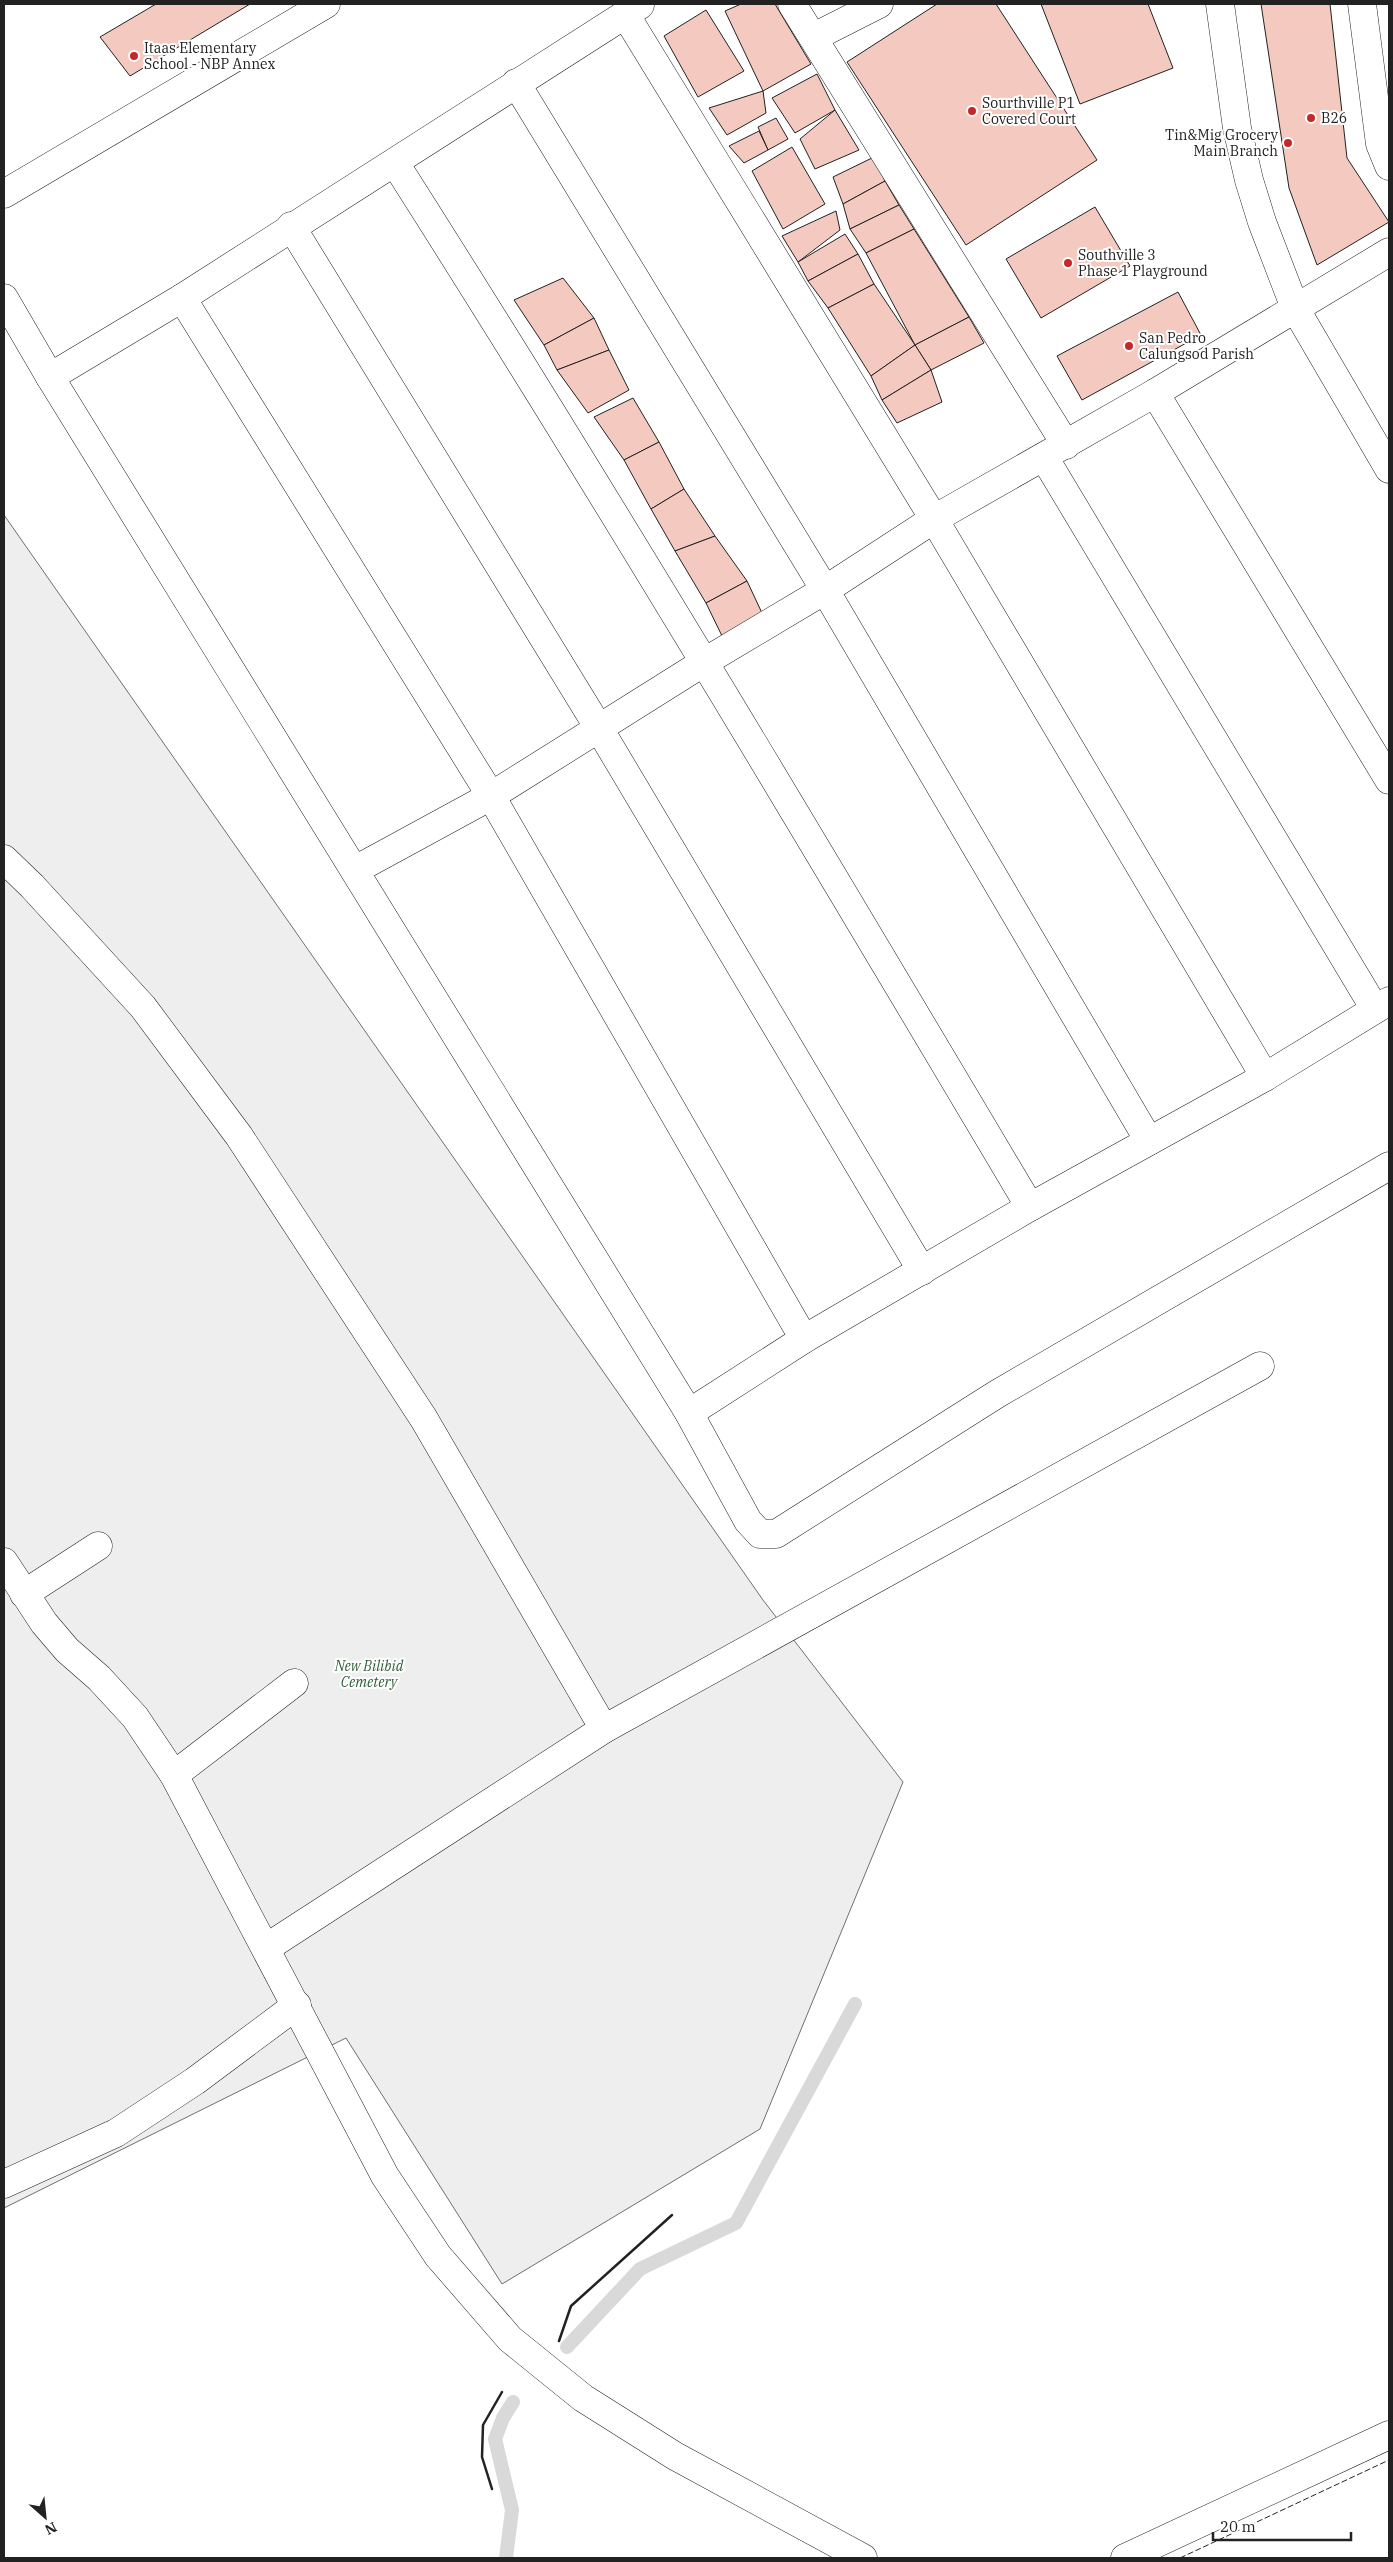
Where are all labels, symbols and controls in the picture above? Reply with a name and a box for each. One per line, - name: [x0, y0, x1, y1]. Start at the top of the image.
- place label: Itaas Elementary School - NBP Annex: [144, 39, 275, 73]
- marker: Itaas Elementary School - NBP Annex: [128, 50, 140, 62]
- place label: Sourthville P1 Covered Court: [982, 94, 1076, 128]
- marker: Sourthville P1 Covered Court: [966, 105, 978, 117]
- place label: B26: [1321, 109, 1347, 127]
- marker: B26: [1305, 112, 1317, 124]
- place label: Tin&Mig Grocery Main Branch: [1165, 126, 1279, 160]
- marker: Tin&Mig Grocery Main Branch: [1282, 137, 1294, 149]
- place label: Southville 3 Phase 1 Playground: [1078, 246, 1208, 280]
- marker: Southville 3 Phase 1 Playground: [1062, 257, 1074, 269]
- place label: San Pedro Calungsod Parish: [1139, 329, 1254, 363]
- marker: San Pedro Calungsod Parish: [1123, 340, 1135, 352]
- park label: New Bilibid Cemetery: [334, 1657, 404, 1691]
- north arrow: [20, 2492, 70, 2542]
- scale bar: [1213, 2510, 1350, 2542]
- text: 20 m: [1220, 2517, 1256, 2536]
- text: N: [42, 2518, 60, 2539]

